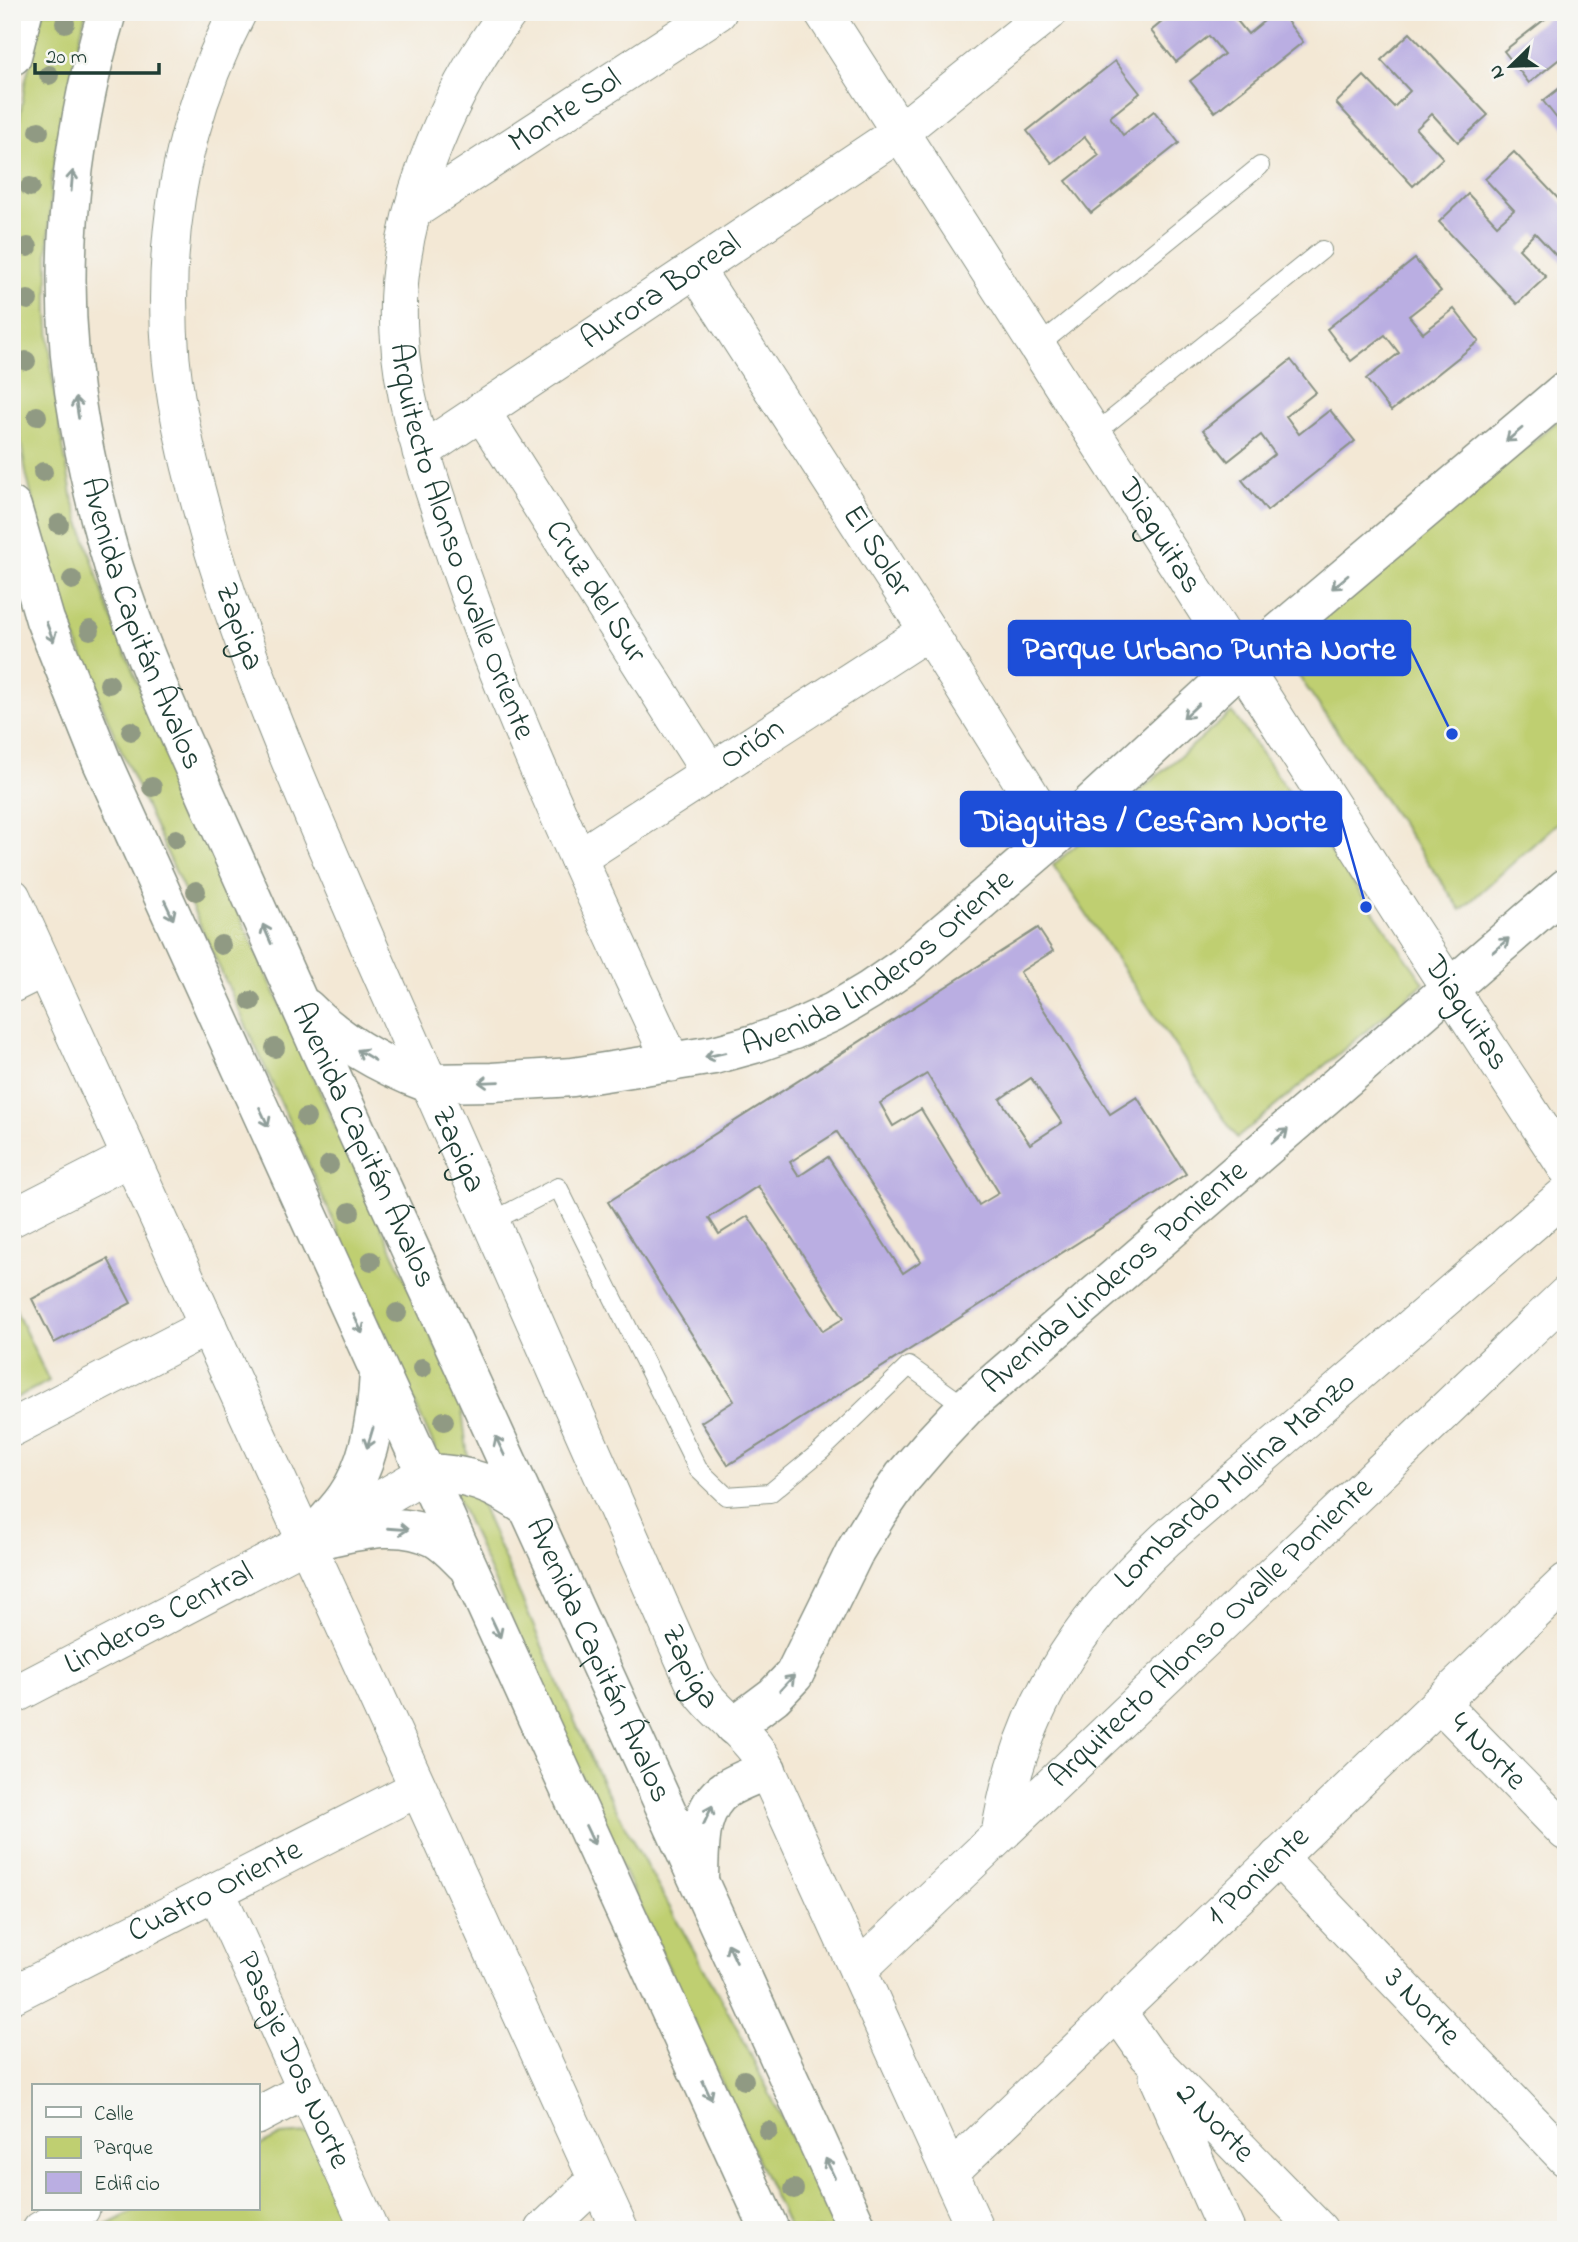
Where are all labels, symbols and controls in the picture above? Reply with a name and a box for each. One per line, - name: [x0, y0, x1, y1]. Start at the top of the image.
- scale bar: [35, 32, 159, 76]
- north arrow: [1476, 32, 1546, 102]
- text: 20 m: [46, 43, 87, 73]
- street label: Monte Sol: [500, 57, 631, 166]
- text: N: [1483, 60, 1513, 83]
- one-way arrow: [66, 170, 79, 193]
- street label: Aurora Boreal: [571, 221, 751, 362]
- street label: Arquitecto Alonso Ovalle Oriente: [376, 341, 547, 748]
- one-way arrow: [70, 397, 83, 420]
- one-way arrow: [1505, 427, 1523, 442]
- street label: Diaguitas: [1104, 469, 1214, 604]
- street label: Avenida Capitán Ávalos: [67, 473, 215, 778]
- street label: El Solar: [830, 496, 924, 607]
- street label: Cruz del Sur: [532, 511, 658, 673]
- one-way arrow: [1331, 573, 1349, 589]
- street label: Zapiga: [202, 577, 276, 677]
- one-way arrow: [45, 621, 58, 642]
- callout: Parque Urbano Punta Norte: [1009, 621, 1410, 675]
- text: Parque Urbano Punta Norte: [1022, 627, 1397, 675]
- one-way arrow: [1182, 703, 1200, 719]
- street label: Orión: [711, 706, 794, 783]
- callout: Diaguitas / Cesfam Norte: [961, 792, 1341, 846]
- text: Diaguitas / Cesfam Norte: [973, 799, 1328, 848]
- street label: Avenida Linderos Oriente: [736, 858, 1026, 1070]
- one-way arrow: [163, 899, 176, 921]
- one-way arrow: [260, 924, 273, 945]
- one-way arrow: [1492, 937, 1510, 953]
- street label: Diaguitas: [1410, 946, 1521, 1080]
- street label: Avenida Capitán Ávalos: [278, 995, 448, 1296]
- one-way arrow: [357, 1048, 377, 1062]
- one-way arrow: [704, 1048, 727, 1062]
- one-way arrow: [478, 1075, 501, 1088]
- street label: Zapiga: [418, 1099, 497, 1200]
- one-way arrow: [258, 1106, 271, 1128]
- one-way arrow: [1271, 1128, 1289, 1144]
- street label: Avenida Linderos Poniente: [972, 1149, 1259, 1406]
- one-way arrow: [352, 1313, 365, 1335]
- street label: Lombardo Molina Manzo: [1103, 1361, 1367, 1601]
- one-way arrow: [363, 1427, 376, 1449]
- one-way arrow: [493, 1436, 506, 1457]
- street label: Arquitecto Alonso Ovalle Poniente: [1038, 1466, 1385, 1800]
- street label: Avenida Capitán Ávalos: [512, 1510, 683, 1811]
- one-way arrow: [387, 1522, 410, 1535]
- street label: Linderos Central: [56, 1550, 262, 1688]
- one-way arrow: [489, 1617, 503, 1638]
- street label: Zapiga: [648, 1617, 730, 1721]
- one-way arrow: [778, 1675, 795, 1692]
- street label: 4 Norte: [1438, 1701, 1538, 1802]
- one-way arrow: [701, 1805, 715, 1826]
- street label: 1 Poniente: [1196, 1815, 1321, 1938]
- one-way arrow: [584, 1824, 597, 1845]
- street label: Cuatro Oriente: [120, 1827, 311, 1956]
- one-way arrow: [725, 1943, 738, 1965]
- street label: Pasaje Dos Norte: [223, 1944, 363, 2177]
- street label: 3 Norte: [1372, 1957, 1472, 2058]
- street label: 2 Norte: [1164, 2072, 1266, 2175]
- one-way arrow: [701, 2079, 714, 2101]
- legend: [32, 2084, 259, 2210]
- text: Calle: [94, 2100, 134, 2130]
- text: Parque: [94, 2134, 153, 2164]
- one-way arrow: [823, 2158, 836, 2179]
- text: Edificio: [94, 2170, 160, 2200]

